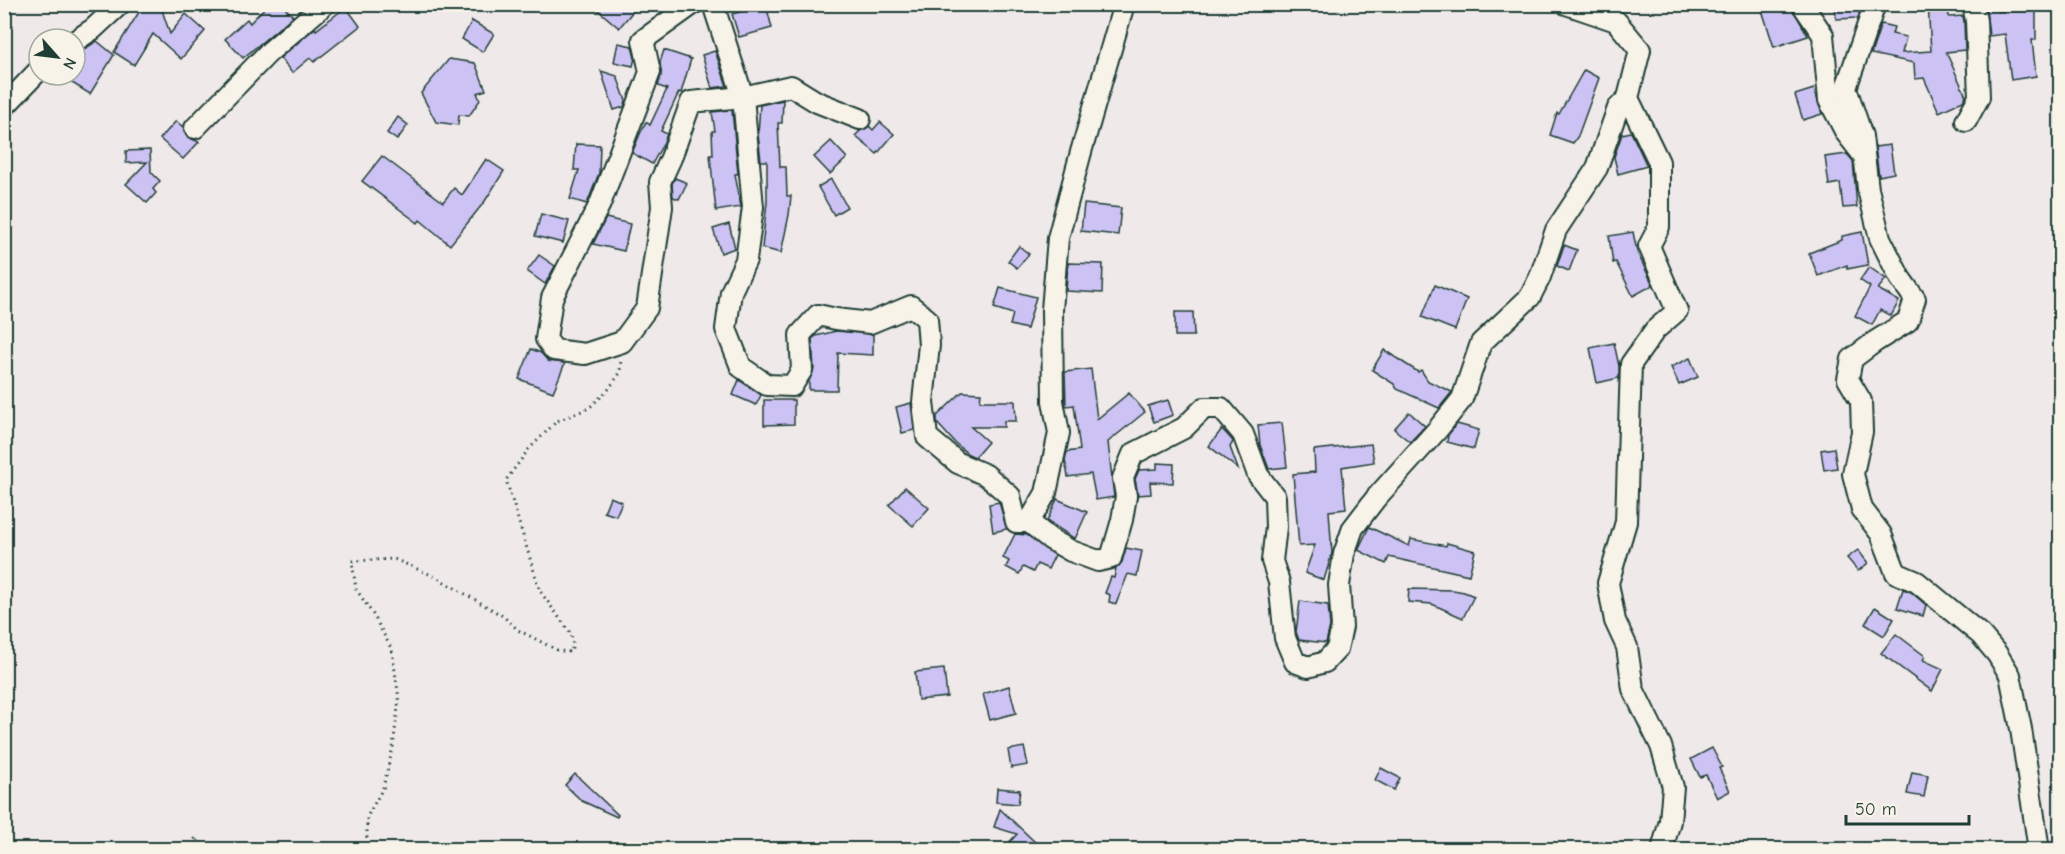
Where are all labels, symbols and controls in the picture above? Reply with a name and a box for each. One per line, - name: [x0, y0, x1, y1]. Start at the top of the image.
- north arrow: [27, 27, 87, 87]
- text: N: [59, 55, 80, 72]
- scale bar: [1846, 788, 1969, 826]
- text: 50 m: [1855, 799, 1897, 820]

